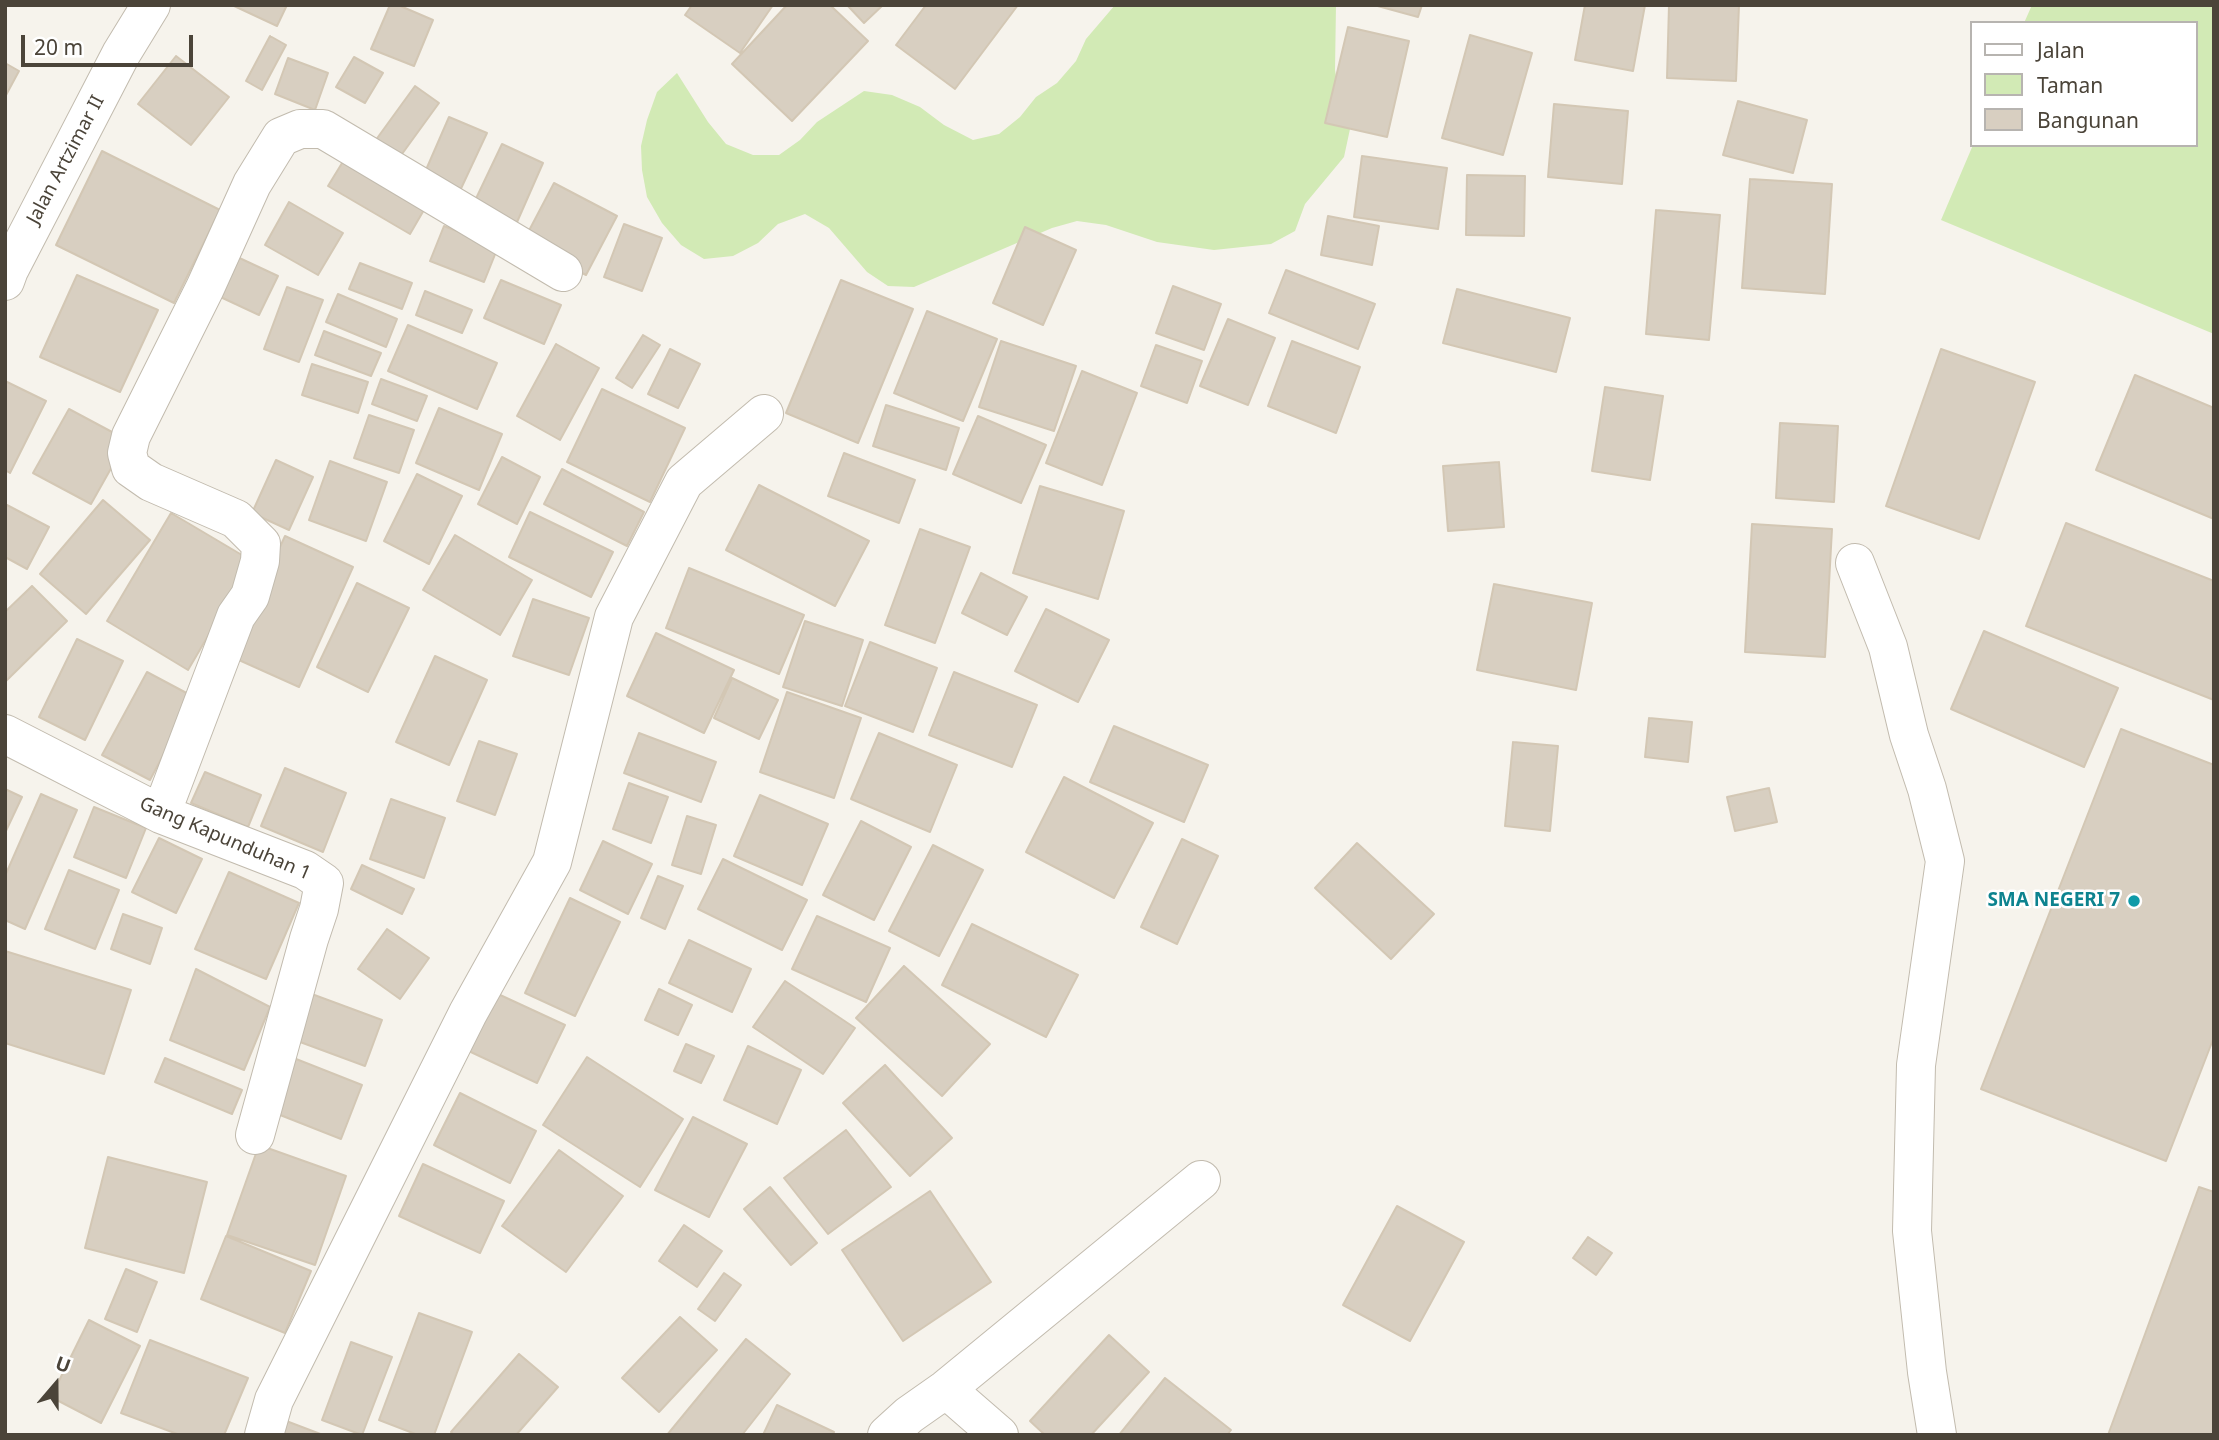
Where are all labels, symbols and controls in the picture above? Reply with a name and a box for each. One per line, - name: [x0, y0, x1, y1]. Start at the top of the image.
- scale bar: [24, 21, 196, 65]
- legend: [1970, 21, 2198, 147]
- text: 20 m: [34, 33, 83, 61]
- text: Jalan: [2037, 36, 2085, 64]
- text: Taman: [2037, 71, 2103, 99]
- street label: Jalan Artzimar II: [22, 92, 110, 228]
- text: Bangunan: [2037, 106, 2139, 134]
- street label: Gang Kapunduhan 1: [136, 793, 314, 885]
- place label: SMA NEGERI 7: [1987, 890, 2120, 912]
- marker: SMA NEGERI 7: [2126, 893, 2142, 909]
- north arrow: [21, 1349, 91, 1419]
- text: U: [52, 1350, 74, 1379]

